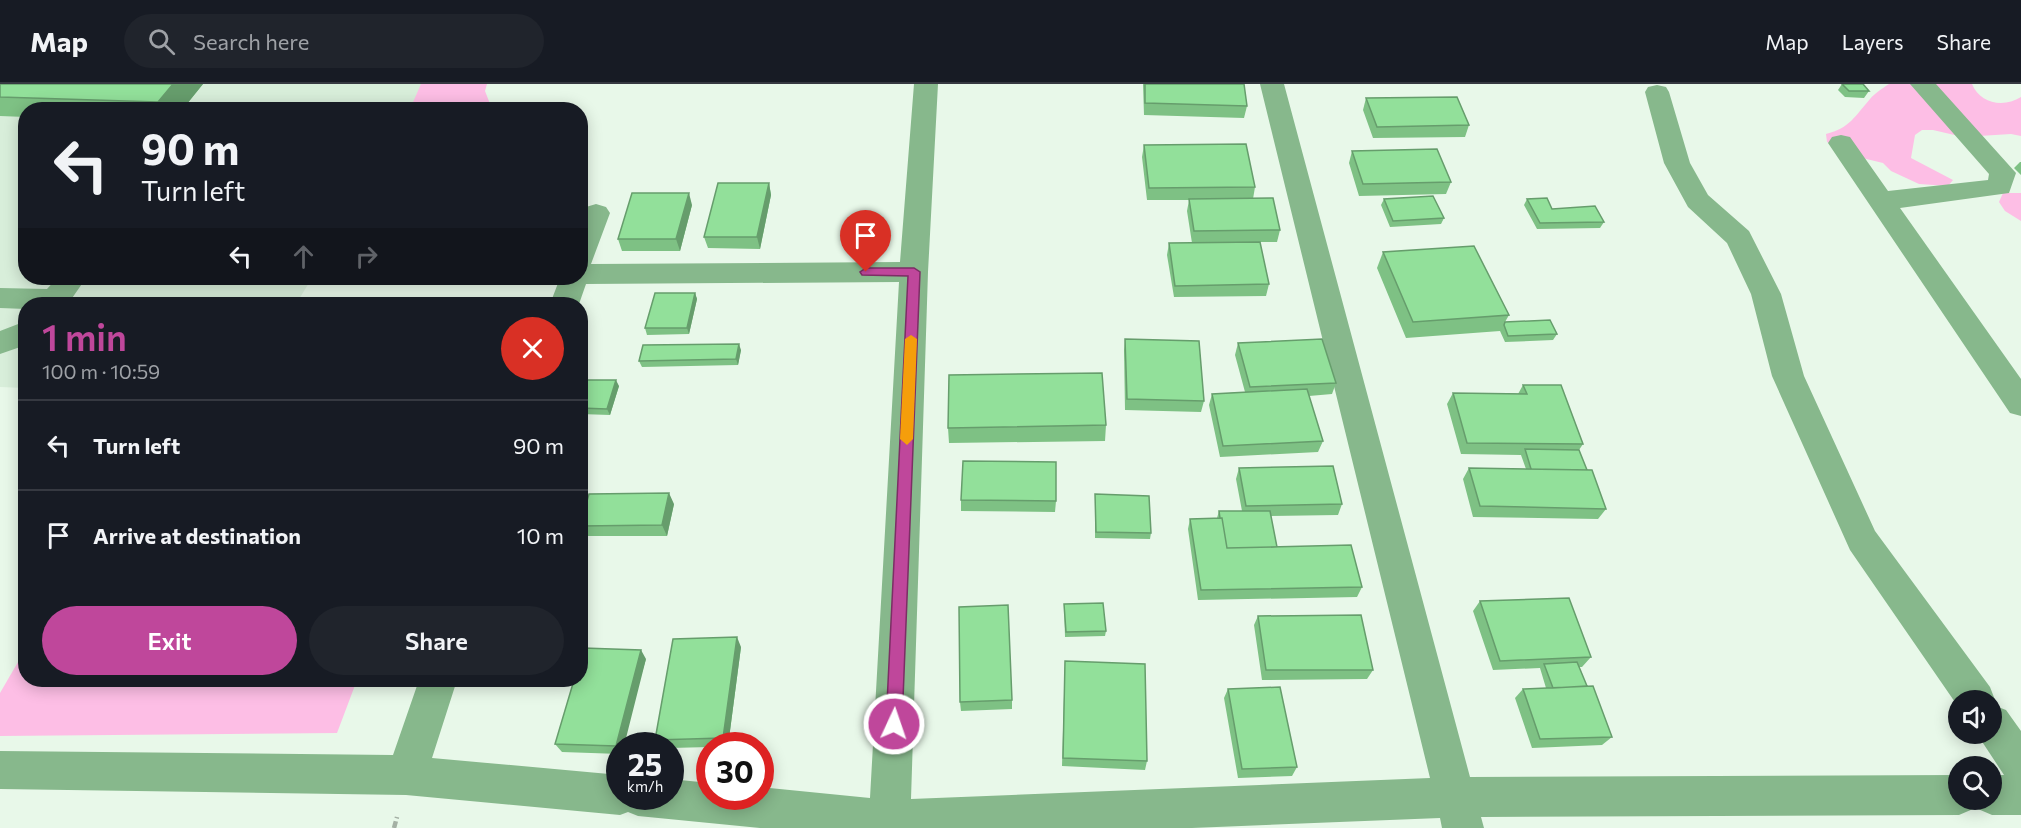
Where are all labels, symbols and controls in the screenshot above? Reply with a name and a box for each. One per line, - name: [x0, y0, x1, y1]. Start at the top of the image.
- search box: [124, 14, 544, 68]
- text: Map: [30, 24, 88, 58]
- icon: search: [145, 25, 178, 58]
- text: Search here: [193, 28, 309, 55]
- text: Map: [1765, 29, 1809, 54]
- text: Layers: [1842, 29, 1904, 54]
- text: Share: [1937, 29, 1991, 54]
- text: 90 m: [141, 122, 240, 174]
- icon: left: [42, 126, 120, 204]
- text: Turn left: [141, 174, 245, 207]
- pin: [840, 210, 891, 272]
- icon: arrive: [849, 219, 882, 252]
- icon: left: [224, 240, 257, 273]
- icon: ahead: [287, 240, 320, 273]
- icon: right: [350, 240, 383, 273]
- text: 1 min: [42, 314, 127, 358]
- button: close: [501, 317, 564, 380]
- text: 100 m · 10:59: [42, 359, 160, 383]
- icon: left: [42, 429, 75, 462]
- text: Turn left: [93, 432, 180, 459]
- text: 90 m: [513, 432, 564, 459]
- icon: arrive: [42, 519, 75, 552]
- text: Arrive at destination: [93, 522, 301, 549]
- text: 10 m: [517, 522, 564, 549]
- button: Exit: [42, 606, 297, 675]
- button: Share: [309, 606, 564, 675]
- map controls: [1948, 690, 2002, 810]
- button: sound: [1948, 690, 2002, 744]
- position arrow: [862, 692, 926, 756]
- speed limit sign: 30: [696, 732, 774, 810]
- text: 25: [628, 745, 662, 782]
- button: search: [1948, 756, 2002, 810]
- text: km/h: [627, 777, 663, 795]

